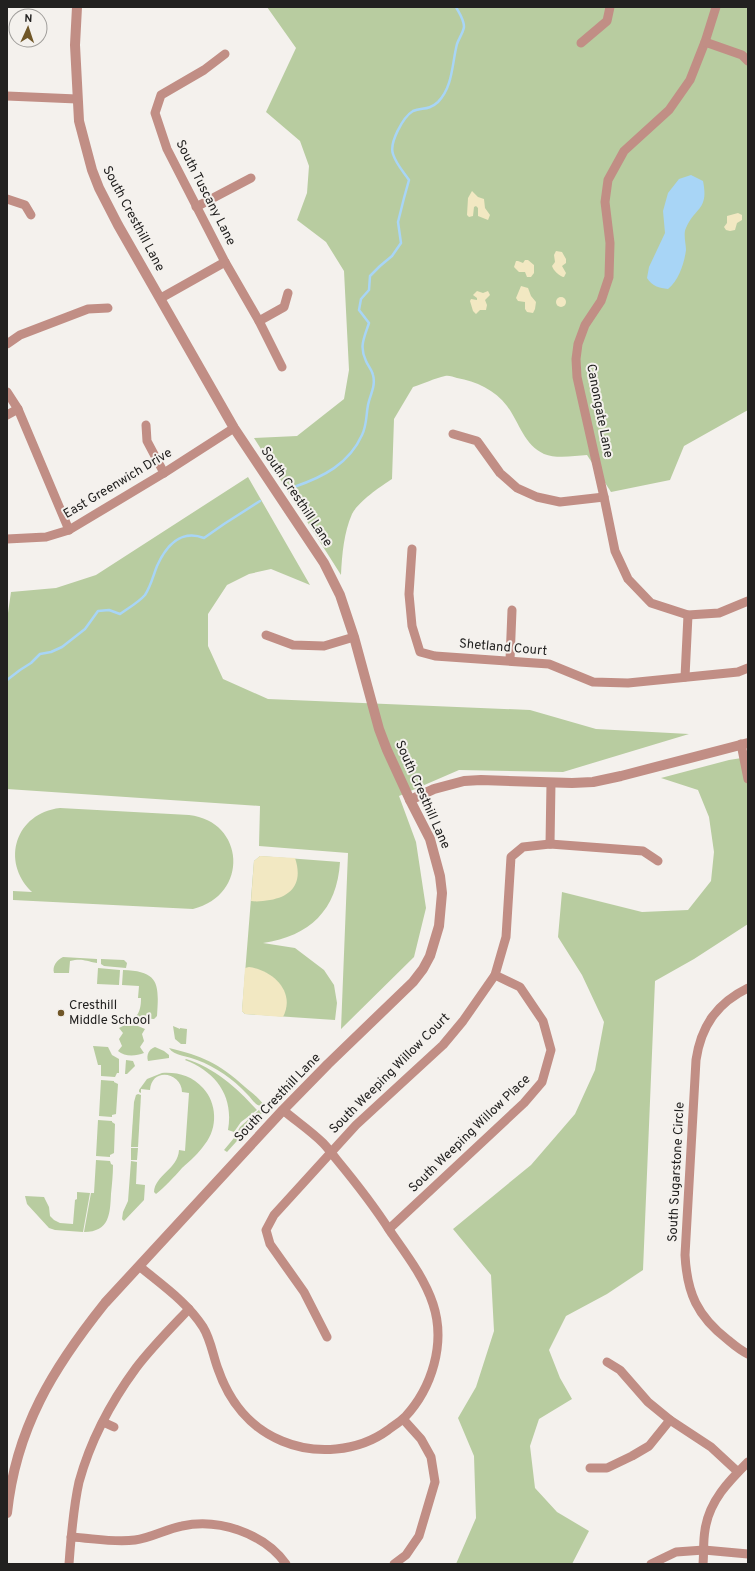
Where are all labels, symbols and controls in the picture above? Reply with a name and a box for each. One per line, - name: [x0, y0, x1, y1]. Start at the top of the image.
- north arrow: [8, 8, 48, 48]
- text: N: [24, 12, 33, 26]
- street label: South Tuscany Lane: [171, 138, 239, 248]
- street label: South Cresthill Lane: [98, 164, 168, 274]
- street label: Canongate Lane: [582, 363, 616, 459]
- street label: South Cresthill Lane: [257, 444, 335, 550]
- street label: East Greenwich Drive: [61, 445, 175, 523]
- street label: Shetland Court: [458, 636, 548, 660]
- street label: South Cresthill Lane: [391, 738, 453, 852]
- place label: Cresthill Middle School: [69, 998, 151, 1029]
- marker: Cresthill Middle School: [56, 1008, 66, 1018]
- street label: South Weeping Willow Court: [326, 1010, 454, 1138]
- street label: South Cresthill Lane: [232, 1050, 324, 1146]
- street label: South Weeping Willow Place: [406, 1072, 534, 1196]
- street label: South Sugarstone Circle: [665, 1101, 689, 1243]

